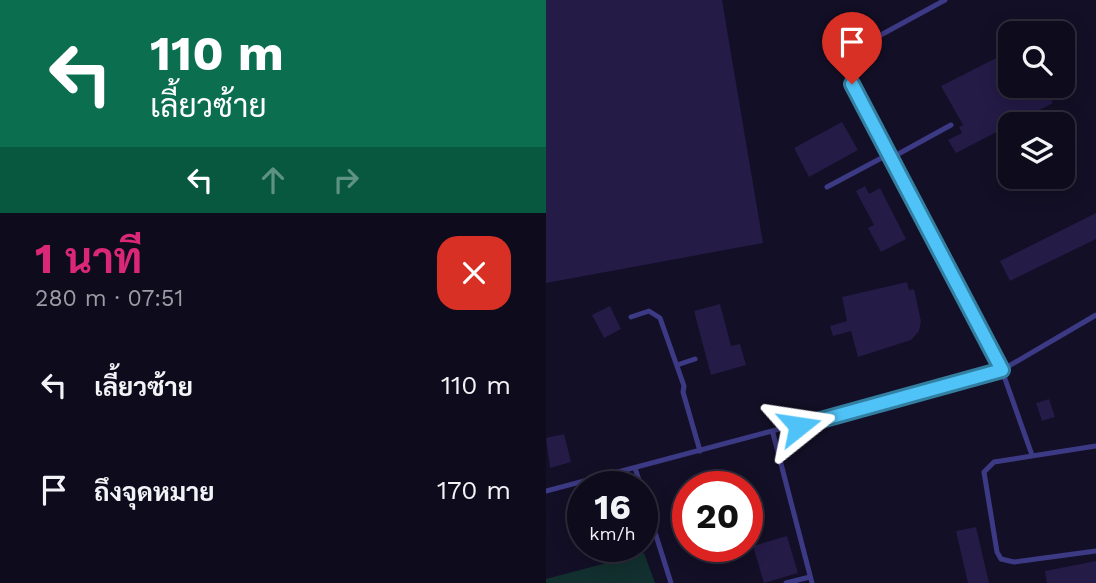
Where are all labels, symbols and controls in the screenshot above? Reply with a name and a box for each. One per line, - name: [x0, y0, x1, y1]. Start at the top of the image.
- pin: [822, 12.0, 882, 84]
- map controls: [998, 21, 1075, 189]
- button: search: [998, 21, 1075, 98]
- icon: arrive: [833, 23, 871, 61]
- text: 110 m: [150, 24, 284, 82]
- icon: left: [35, 28, 126, 119]
- text: เลี้ยวซ้าย: [150, 87, 267, 125]
- button: layers: [998, 112, 1075, 189]
- icon: left: [181, 161, 219, 199]
- icon: ahead: [254, 161, 292, 199]
- icon: right: [327, 161, 365, 199]
- text: 1 นาที: [35, 234, 142, 283]
- button: close: [437, 236, 511, 310]
- text: 280 m · 07:51: [35, 285, 183, 312]
- icon: left: [35, 366, 73, 404]
- text: 110 m: [441, 370, 511, 400]
- text: เลี้ยวซ้าย: [94, 372, 193, 402]
- position arrow: [762, 389, 836, 463]
- icon: arrive: [35, 471, 73, 509]
- speed limit sign: 20: [672, 471, 763, 562]
- text: 170 m: [437, 475, 511, 505]
- text: ถึงจุดหมาย: [94, 477, 215, 507]
- text: 16: [594, 486, 631, 528]
- text: km/h: [589, 523, 636, 544]

